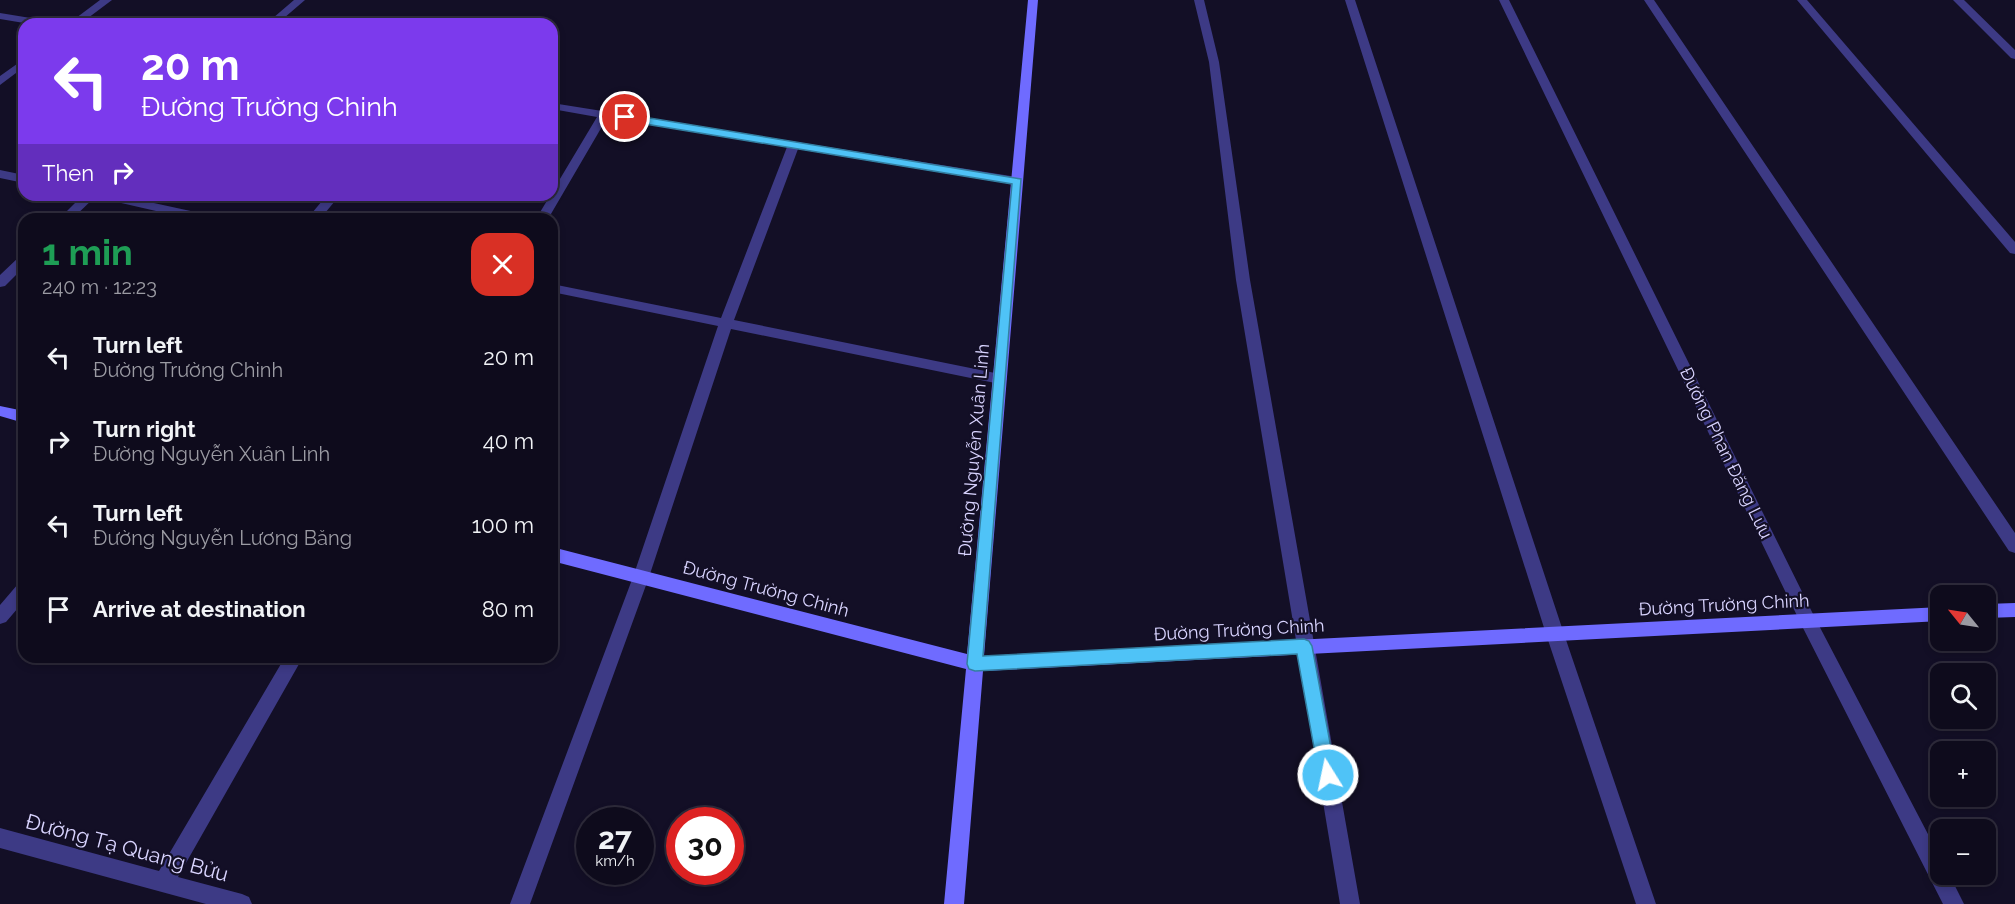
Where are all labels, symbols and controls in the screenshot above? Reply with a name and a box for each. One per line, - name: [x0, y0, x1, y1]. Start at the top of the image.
- text: 20 m: [141, 41, 240, 90]
- icon: left: [42, 42, 120, 120]
- text: Đường Trường Chinh: [141, 91, 398, 122]
- pin: [599, 91, 650, 142]
- icon: arrive: [608, 100, 641, 133]
- icon: right: [106, 156, 139, 189]
- text: Then: [42, 160, 94, 186]
- text: 1 min: [42, 231, 133, 273]
- button: close: [471, 233, 534, 296]
- text: 240 m · 12:23: [42, 275, 157, 299]
- text: Turn left: [93, 332, 183, 358]
- icon: left: [42, 341, 75, 374]
- street label: Đường Nguyễn Xuân Linh: [954, 343, 993, 557]
- text: 20 m: [483, 344, 534, 370]
- text: Đường Trường Chinh: [93, 358, 283, 382]
- street label: Đường Phan Đăng Lưu: [1676, 364, 1777, 542]
- text: Turn right: [93, 416, 196, 442]
- icon: right: [42, 425, 75, 458]
- text: 40 m: [483, 428, 534, 454]
- text: Đường Nguyễn Xuân Linh: [93, 442, 330, 466]
- text: Turn left: [93, 500, 183, 526]
- icon: left: [42, 509, 75, 542]
- text: 100 m: [472, 512, 534, 538]
- text: Đường Nguyễn Lương Băng: [93, 526, 352, 550]
- street label: Đường Trường Chinh: [681, 556, 851, 621]
- north arrow: [1930, 585, 1996, 651]
- map controls: [1930, 585, 1996, 885]
- street label: Đường Trường Chinh: [1638, 590, 1810, 619]
- icon: arrive: [42, 593, 75, 626]
- text: Arrive at destination: [93, 596, 306, 622]
- text: 80 m: [482, 596, 534, 622]
- street label: Đường Trường Chinh: [1153, 615, 1325, 644]
- button: search: [1930, 663, 1996, 729]
- button: +: [1930, 741, 1996, 807]
- position arrow: [1296, 743, 1360, 807]
- speed limit sign: 30: [666, 807, 744, 885]
- street label: Đường Tạ Quang Bửu: [23, 808, 231, 887]
- button: −: [1930, 819, 1996, 885]
- text: 27: [598, 821, 632, 856]
- text: km/h: [595, 852, 635, 870]

